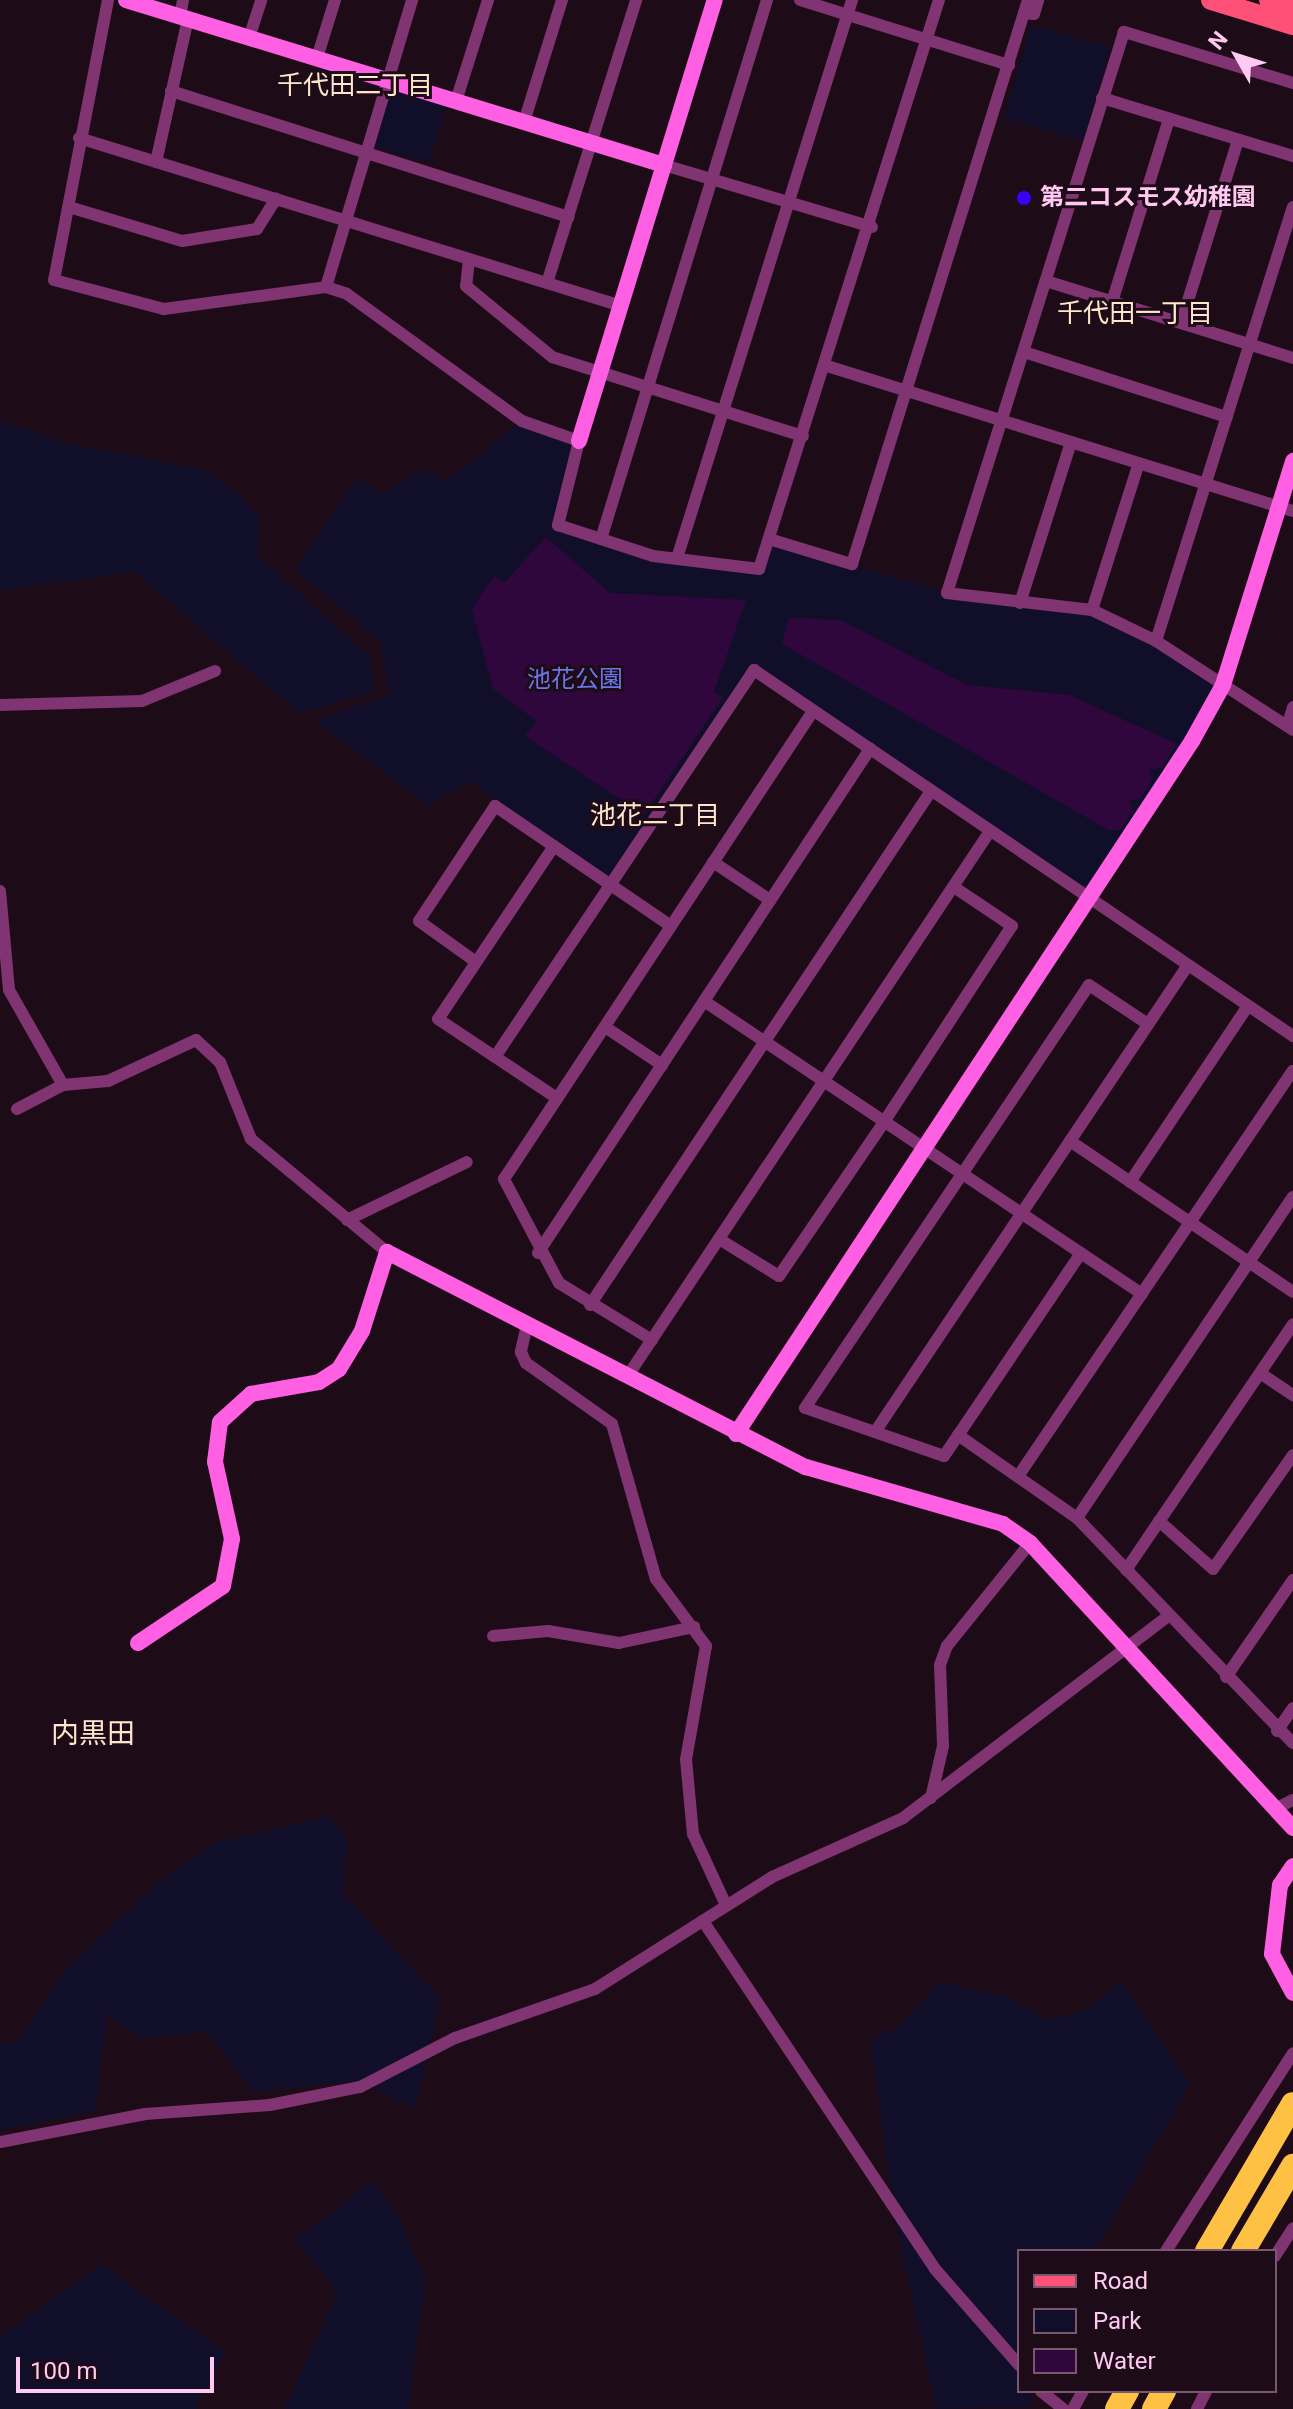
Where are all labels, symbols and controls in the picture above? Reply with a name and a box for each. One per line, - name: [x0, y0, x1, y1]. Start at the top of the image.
- north arrow: [1197, 16, 1277, 96]
- text: N: [1203, 27, 1233, 54]
- district label: 千代田二丁目: [277, 70, 433, 102]
- place label: 第二コスモス幼稚園: [1040, 184, 1256, 212]
- marker: 第二コスモス幼稚園: [1015, 189, 1033, 207]
- district label: 千代田一丁目: [1057, 298, 1213, 330]
- park label: 池花公園: [527, 666, 623, 694]
- district label: 池花二丁目: [590, 800, 720, 832]
- district label: 内黒田: [51, 1717, 135, 1751]
- legend: [1017, 2249, 1277, 2393]
- text: Road: [1093, 2267, 1148, 2295]
- text: Park: [1093, 2307, 1141, 2335]
- scale bar: [20, 2341, 218, 2391]
- text: Water: [1093, 2347, 1156, 2375]
- text: 100 m: [30, 2357, 97, 2385]

